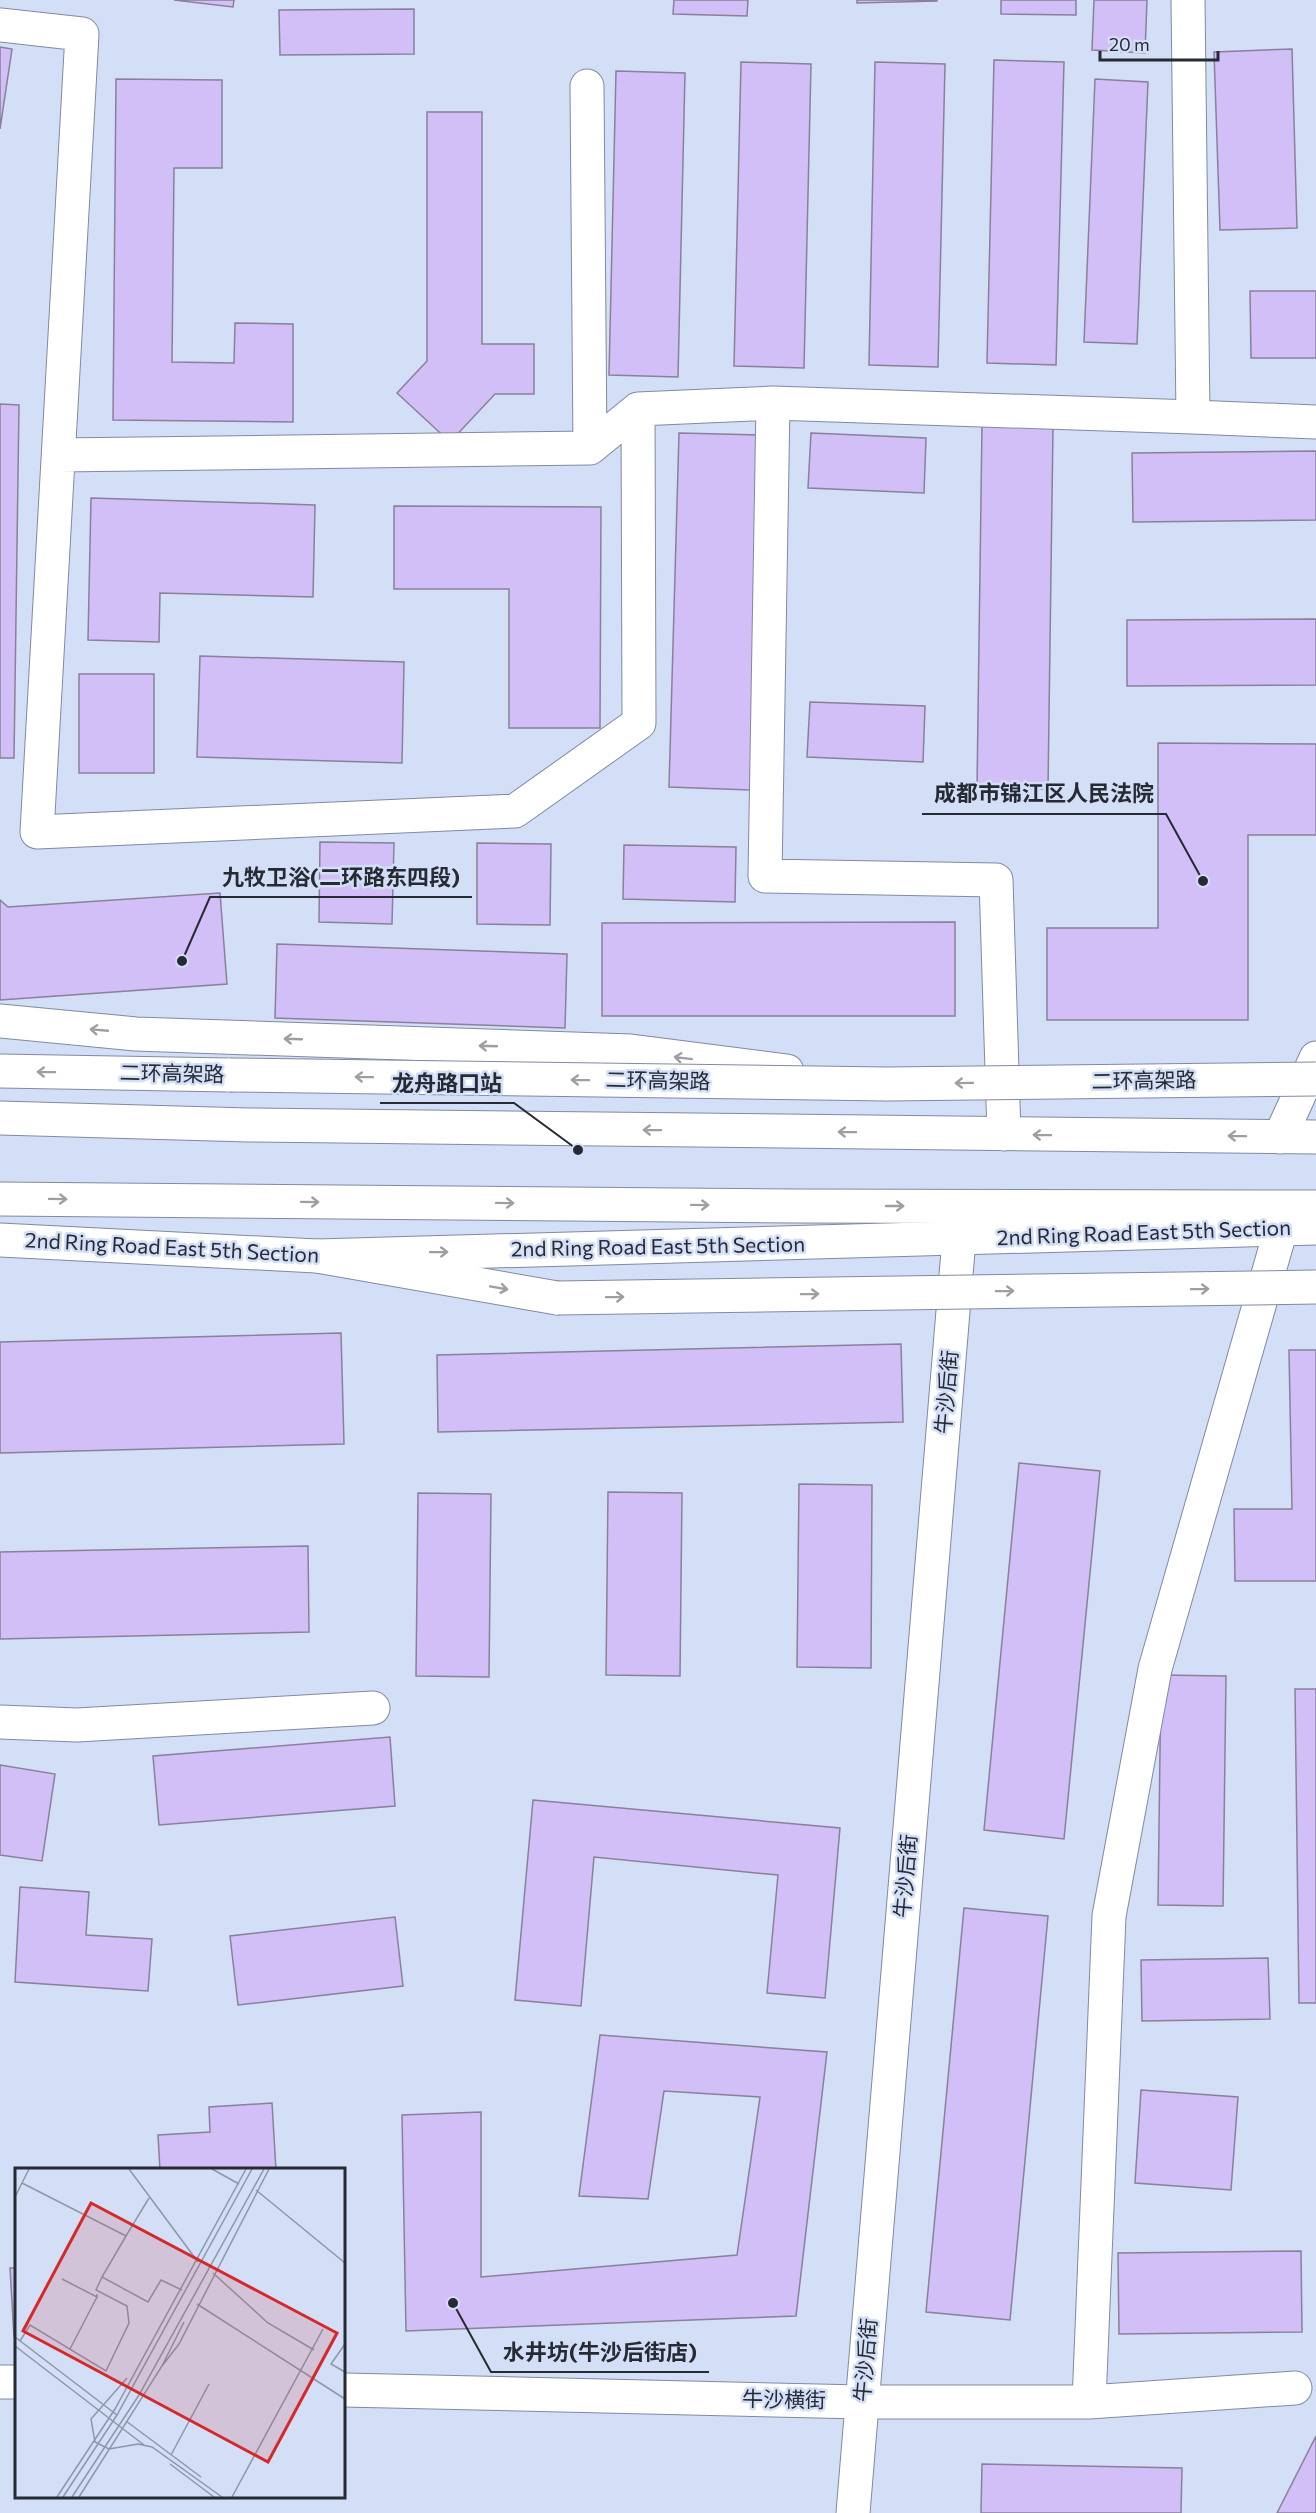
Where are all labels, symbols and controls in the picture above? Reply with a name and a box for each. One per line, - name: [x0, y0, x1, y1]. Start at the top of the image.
- scale bar: [1100, 24, 1218, 62]
- text: 20 m: [1109, 33, 1150, 55]
- callout: 成都市锦江区人民法院: [922, 774, 1166, 814]
- text: 成都市锦江区人民法院: [934, 779, 1154, 806]
- callout: 九牧卫浴(二环路东四段): [210, 857, 472, 897]
- text: 九牧卫浴(二环路东四段): [222, 863, 460, 890]
- one-way arrow: [89, 1024, 109, 1035]
- one-way arrow: [284, 1034, 304, 1045]
- one-way arrow: [479, 1041, 499, 1052]
- one-way arrow: [673, 1052, 693, 1063]
- street label: 二环高架路: [119, 1059, 225, 1086]
- callout: 龙舟路口站: [380, 1063, 514, 1103]
- one-way arrow: [36, 1066, 56, 1078]
- street label: 二环高架路: [605, 1066, 711, 1093]
- street label: 二环高架路: [1091, 1066, 1197, 1093]
- text: 龙舟路口站: [392, 1069, 502, 1096]
- one-way arrow: [354, 1071, 374, 1082]
- one-way arrow: [570, 1074, 590, 1086]
- one-way arrow: [954, 1077, 974, 1089]
- one-way arrow: [642, 1124, 662, 1136]
- one-way arrow: [837, 1127, 857, 1138]
- one-way arrow: [1032, 1129, 1052, 1140]
- one-way arrow: [1227, 1130, 1247, 1142]
- one-way arrow: [48, 1193, 68, 1205]
- one-way arrow: [300, 1196, 320, 1208]
- one-way arrow: [495, 1198, 515, 1209]
- one-way arrow: [690, 1199, 710, 1211]
- one-way arrow: [885, 1200, 905, 1212]
- street label: 2nd Ring Road East 5th Section: [996, 1214, 1292, 1249]
- street label: 2nd Ring Road East 5th Section: [24, 1226, 320, 1267]
- street label: 2nd Ring Road East 5th Section: [511, 1230, 805, 1261]
- one-way arrow: [428, 1247, 448, 1258]
- one-way arrow: [489, 1282, 508, 1293]
- one-way arrow: [1190, 1283, 1210, 1294]
- one-way arrow: [995, 1286, 1015, 1297]
- one-way arrow: [800, 1288, 820, 1300]
- one-way arrow: [605, 1291, 625, 1303]
- street label: 牛沙后街: [929, 1349, 962, 1435]
- street label: 牛沙后街: [888, 1833, 921, 1919]
- inset map: [15, 2168, 345, 2498]
- street label: 牛沙后街: [848, 2317, 881, 2403]
- callout: 水井坊(牛沙后街店): [491, 2332, 709, 2372]
- text: 水井坊(牛沙后街店): [503, 2338, 697, 2365]
- street label: 牛沙横街: [742, 2385, 826, 2412]

